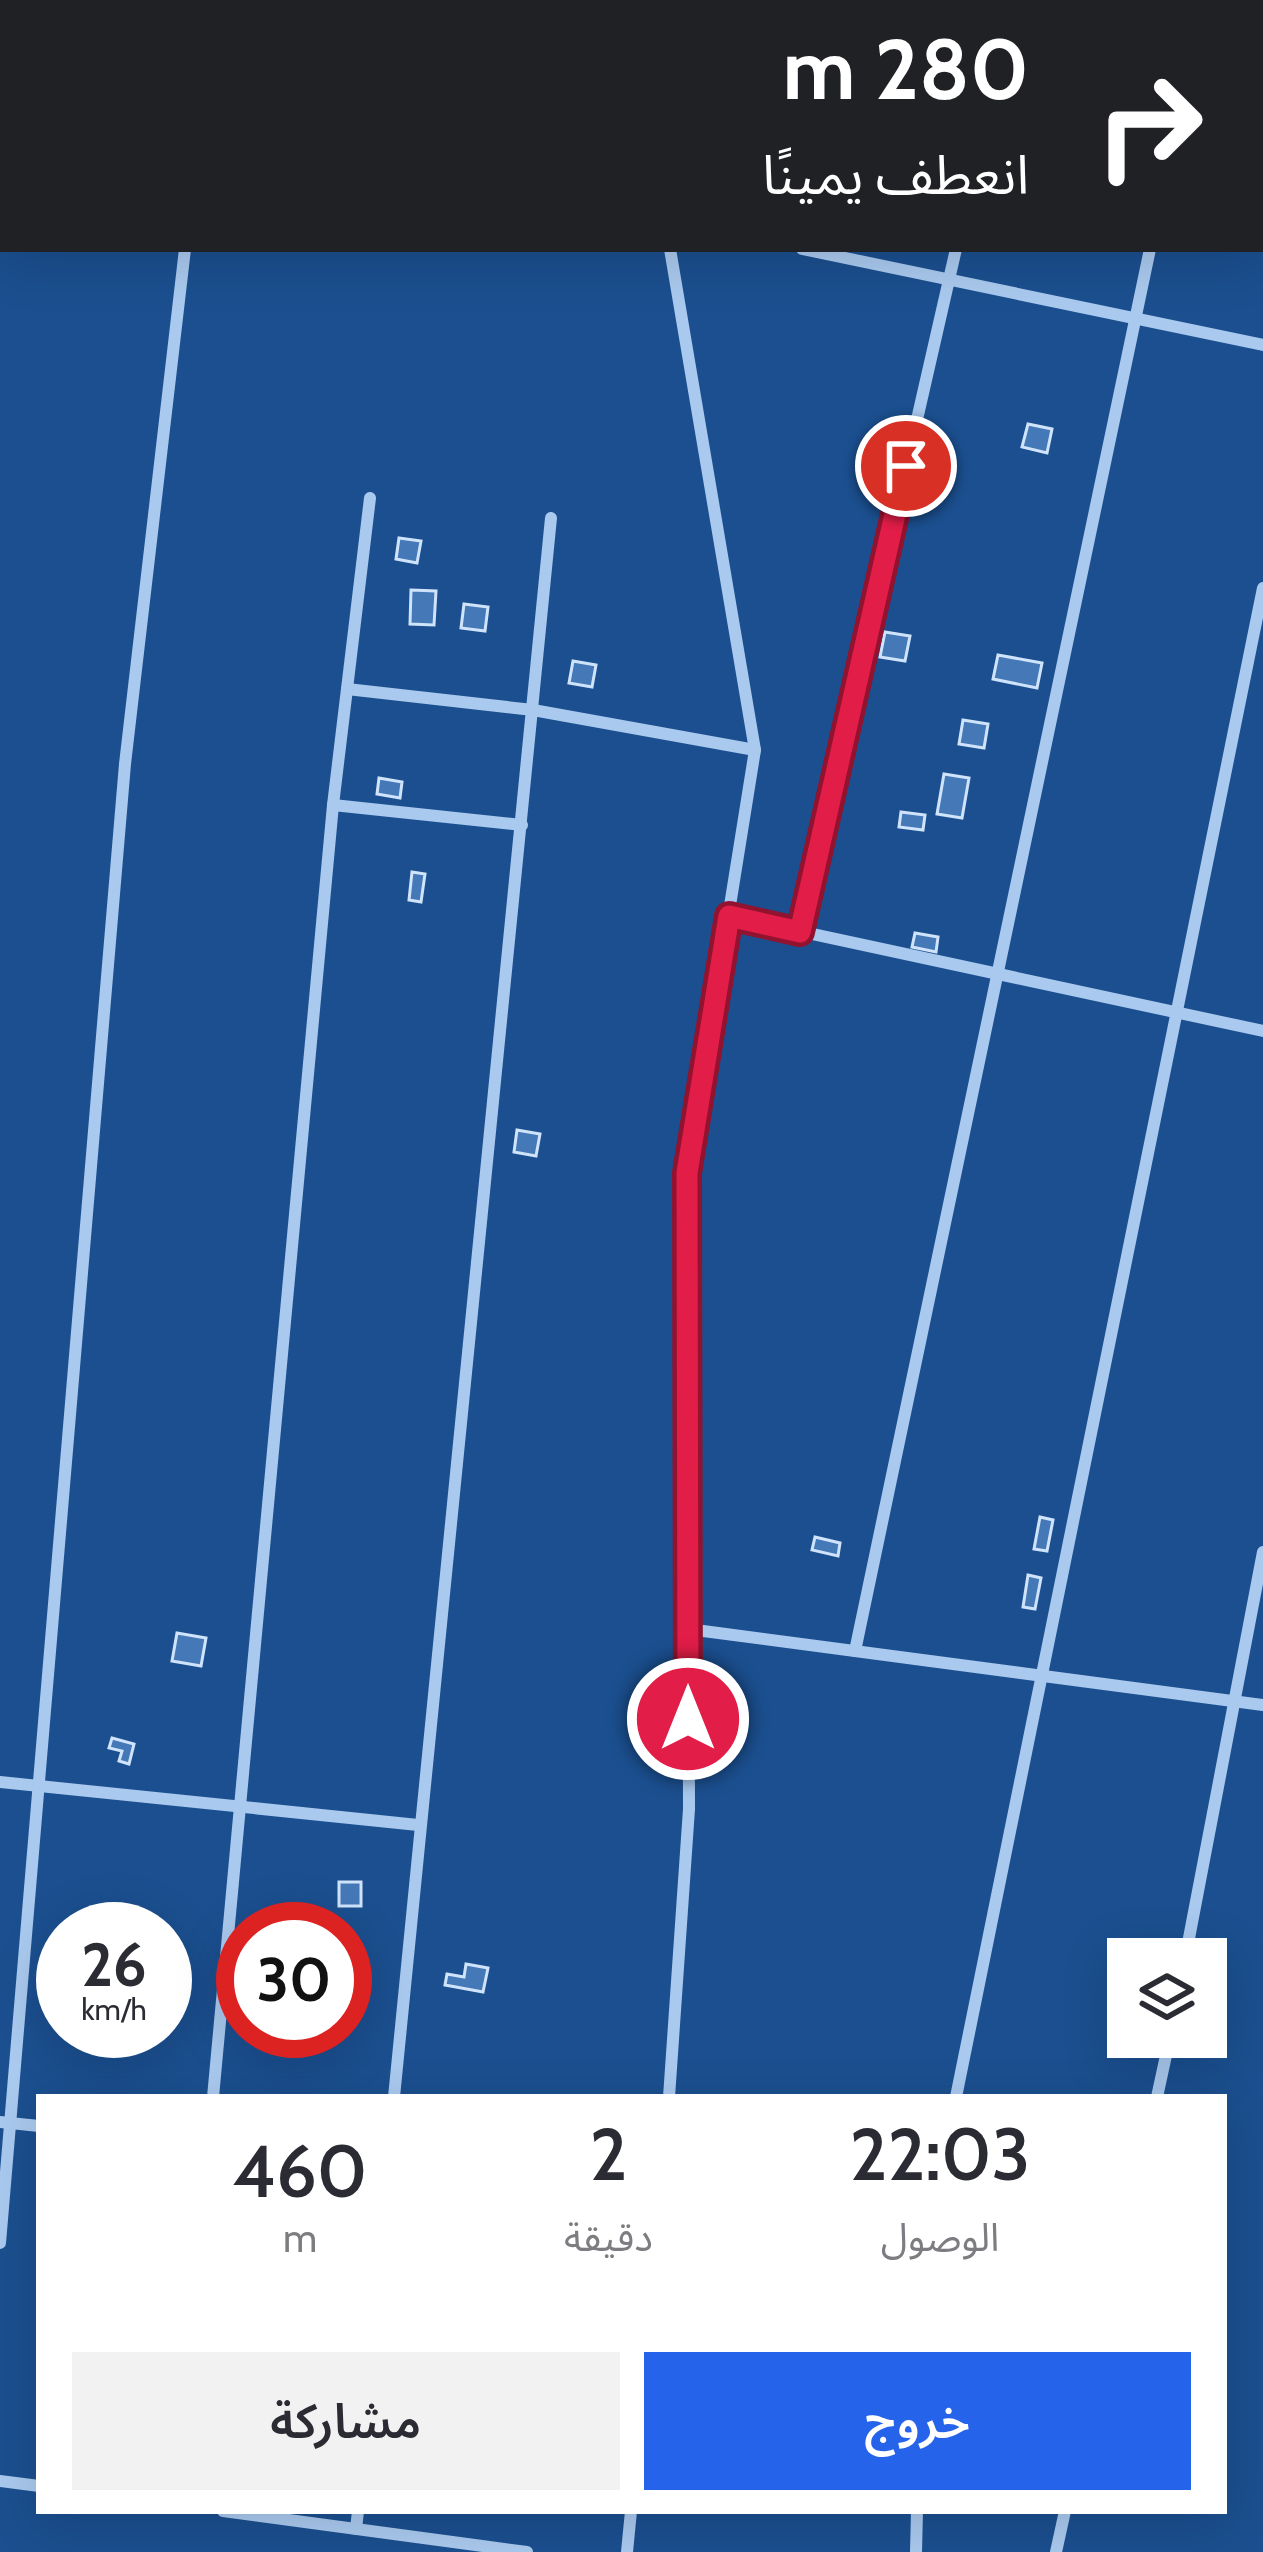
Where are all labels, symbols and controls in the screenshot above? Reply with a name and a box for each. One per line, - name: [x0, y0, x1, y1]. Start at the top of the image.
- text: 280 m: [783, 18, 1029, 120]
- icon: right: [1071, 48, 1227, 204]
- text: انعطف يمينًا: [762, 142, 1029, 208]
- pin: [855, 415, 957, 517]
- icon: arrive: [873, 433, 939, 499]
- position arrow: [625, 1656, 751, 1782]
- speed limit sign: 30: [216, 1902, 372, 2058]
- text: 26: [81, 1928, 147, 2001]
- map controls: [1107, 1938, 1227, 2058]
- button: layers: [1107, 1938, 1227, 2058]
- text: km/h: [81, 1991, 147, 2028]
- text: 2: [589, 2111, 627, 2198]
- text: 22:03: [849, 2111, 1030, 2198]
- text: 460: [233, 2128, 367, 2215]
- text: دقيقة: [564, 2213, 653, 2261]
- text: الوصول: [881, 2213, 999, 2261]
- text: m: [283, 2214, 317, 2262]
- button: مشاركة: [72, 2352, 620, 2490]
- button: خروج: [644, 2352, 1191, 2490]

